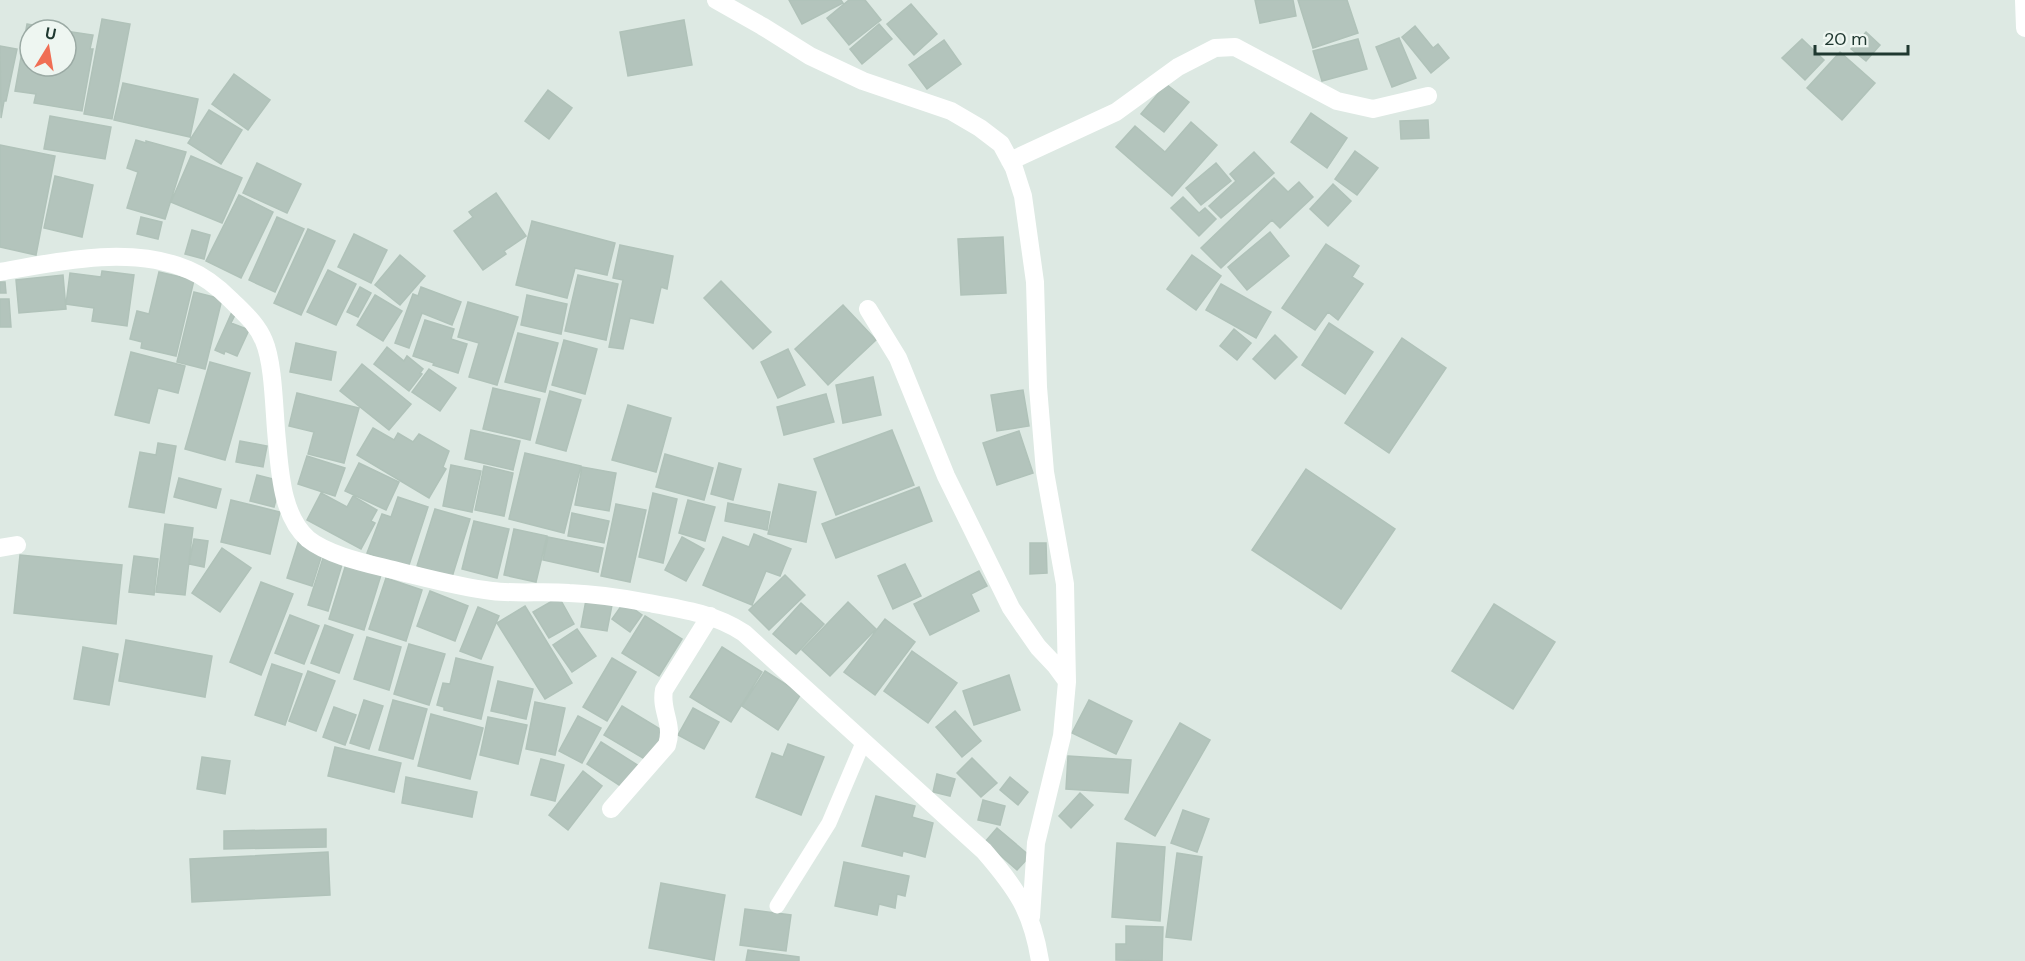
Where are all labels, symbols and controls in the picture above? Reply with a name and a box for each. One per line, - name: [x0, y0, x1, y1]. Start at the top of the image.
- north arrow: [18, 18, 78, 78]
- scale bar: [1815, 18, 1908, 56]
- text: U: [43, 22, 58, 45]
- text: 20 m: [1824, 27, 1867, 51]

